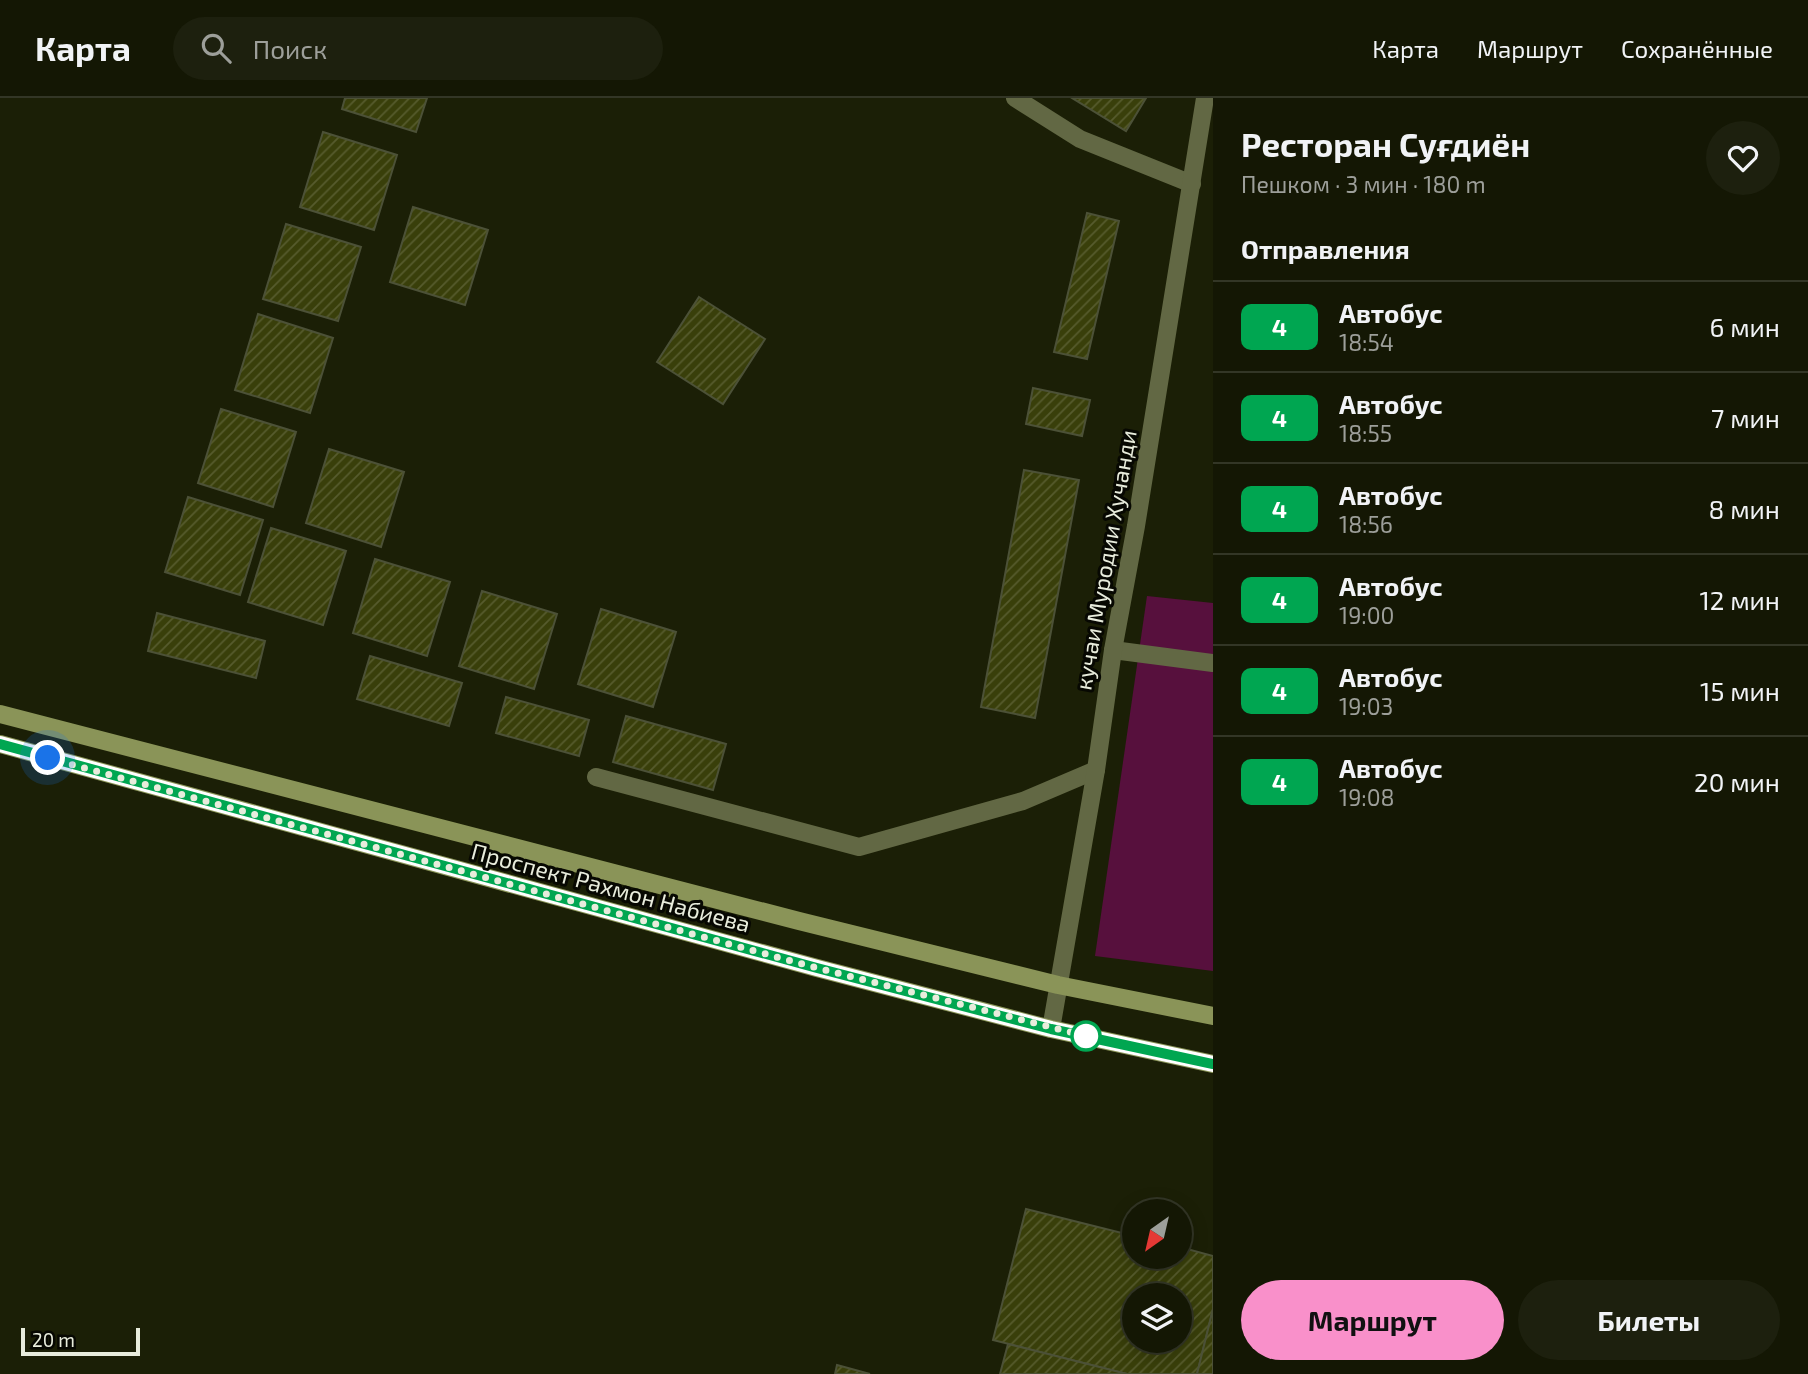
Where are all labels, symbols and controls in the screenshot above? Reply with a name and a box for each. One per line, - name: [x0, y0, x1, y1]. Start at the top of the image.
- search box: [173, 17, 663, 80]
- text: Карта: [35, 28, 131, 68]
- icon: search: [197, 29, 235, 67]
- text: Поиск: [253, 33, 327, 64]
- text: Карта: [1372, 34, 1439, 63]
- text: Маршрут: [1477, 34, 1583, 63]
- text: Сохранённые: [1621, 34, 1773, 63]
- button: heart: [1706, 121, 1780, 195]
- text: Ресторан Суғдиён: [1241, 124, 1530, 164]
- text: Пешком · 3 мин · 180 m: [1241, 170, 1486, 198]
- text: Отправления: [1241, 233, 1410, 264]
- text: Автобус: [1339, 297, 1442, 328]
- text: 6 мин: [1709, 311, 1780, 342]
- text: 4: [1272, 312, 1287, 341]
- text: 18:54: [1339, 328, 1394, 356]
- text: Автобус: [1339, 388, 1442, 419]
- text: 7 мин: [1711, 402, 1780, 433]
- text: 4: [1272, 403, 1287, 432]
- text: 18:55: [1339, 419, 1392, 447]
- street label: кучаи Муродии Хучанди: [1068, 428, 1143, 692]
- text: Автобус: [1339, 479, 1442, 510]
- text: 8 мин: [1709, 493, 1780, 524]
- text: 4: [1272, 494, 1287, 523]
- text: 18:56: [1339, 510, 1393, 538]
- text: Автобус: [1339, 570, 1442, 601]
- text: 12 мин: [1699, 584, 1780, 615]
- text: 4: [1272, 585, 1287, 614]
- text: 19:00: [1339, 601, 1394, 629]
- text: Автобус: [1339, 661, 1442, 692]
- text: 15 мин: [1700, 675, 1780, 706]
- text: 4: [1272, 676, 1287, 705]
- text: 19:03: [1339, 692, 1393, 720]
- your location: [30, 740, 65, 775]
- text: Автобус: [1339, 752, 1442, 783]
- text: 20 мин: [1694, 766, 1780, 797]
- text: 4: [1272, 767, 1287, 796]
- text: 19:08: [1339, 783, 1395, 811]
- street label: Проспект Рахмон Набиева: [469, 836, 753, 938]
- unlabelled marker: [1071, 1021, 1101, 1051]
- north arrow: [1122, 1199, 1192, 1269]
- map controls: [1122, 1199, 1192, 1353]
- button: Маршрут: [1241, 1280, 1504, 1360]
- button: Билеты: [1518, 1280, 1780, 1360]
- button: layers: [1122, 1283, 1192, 1353]
- scale bar: [21, 1325, 140, 1357]
- text: 20 m: [32, 1328, 75, 1351]

